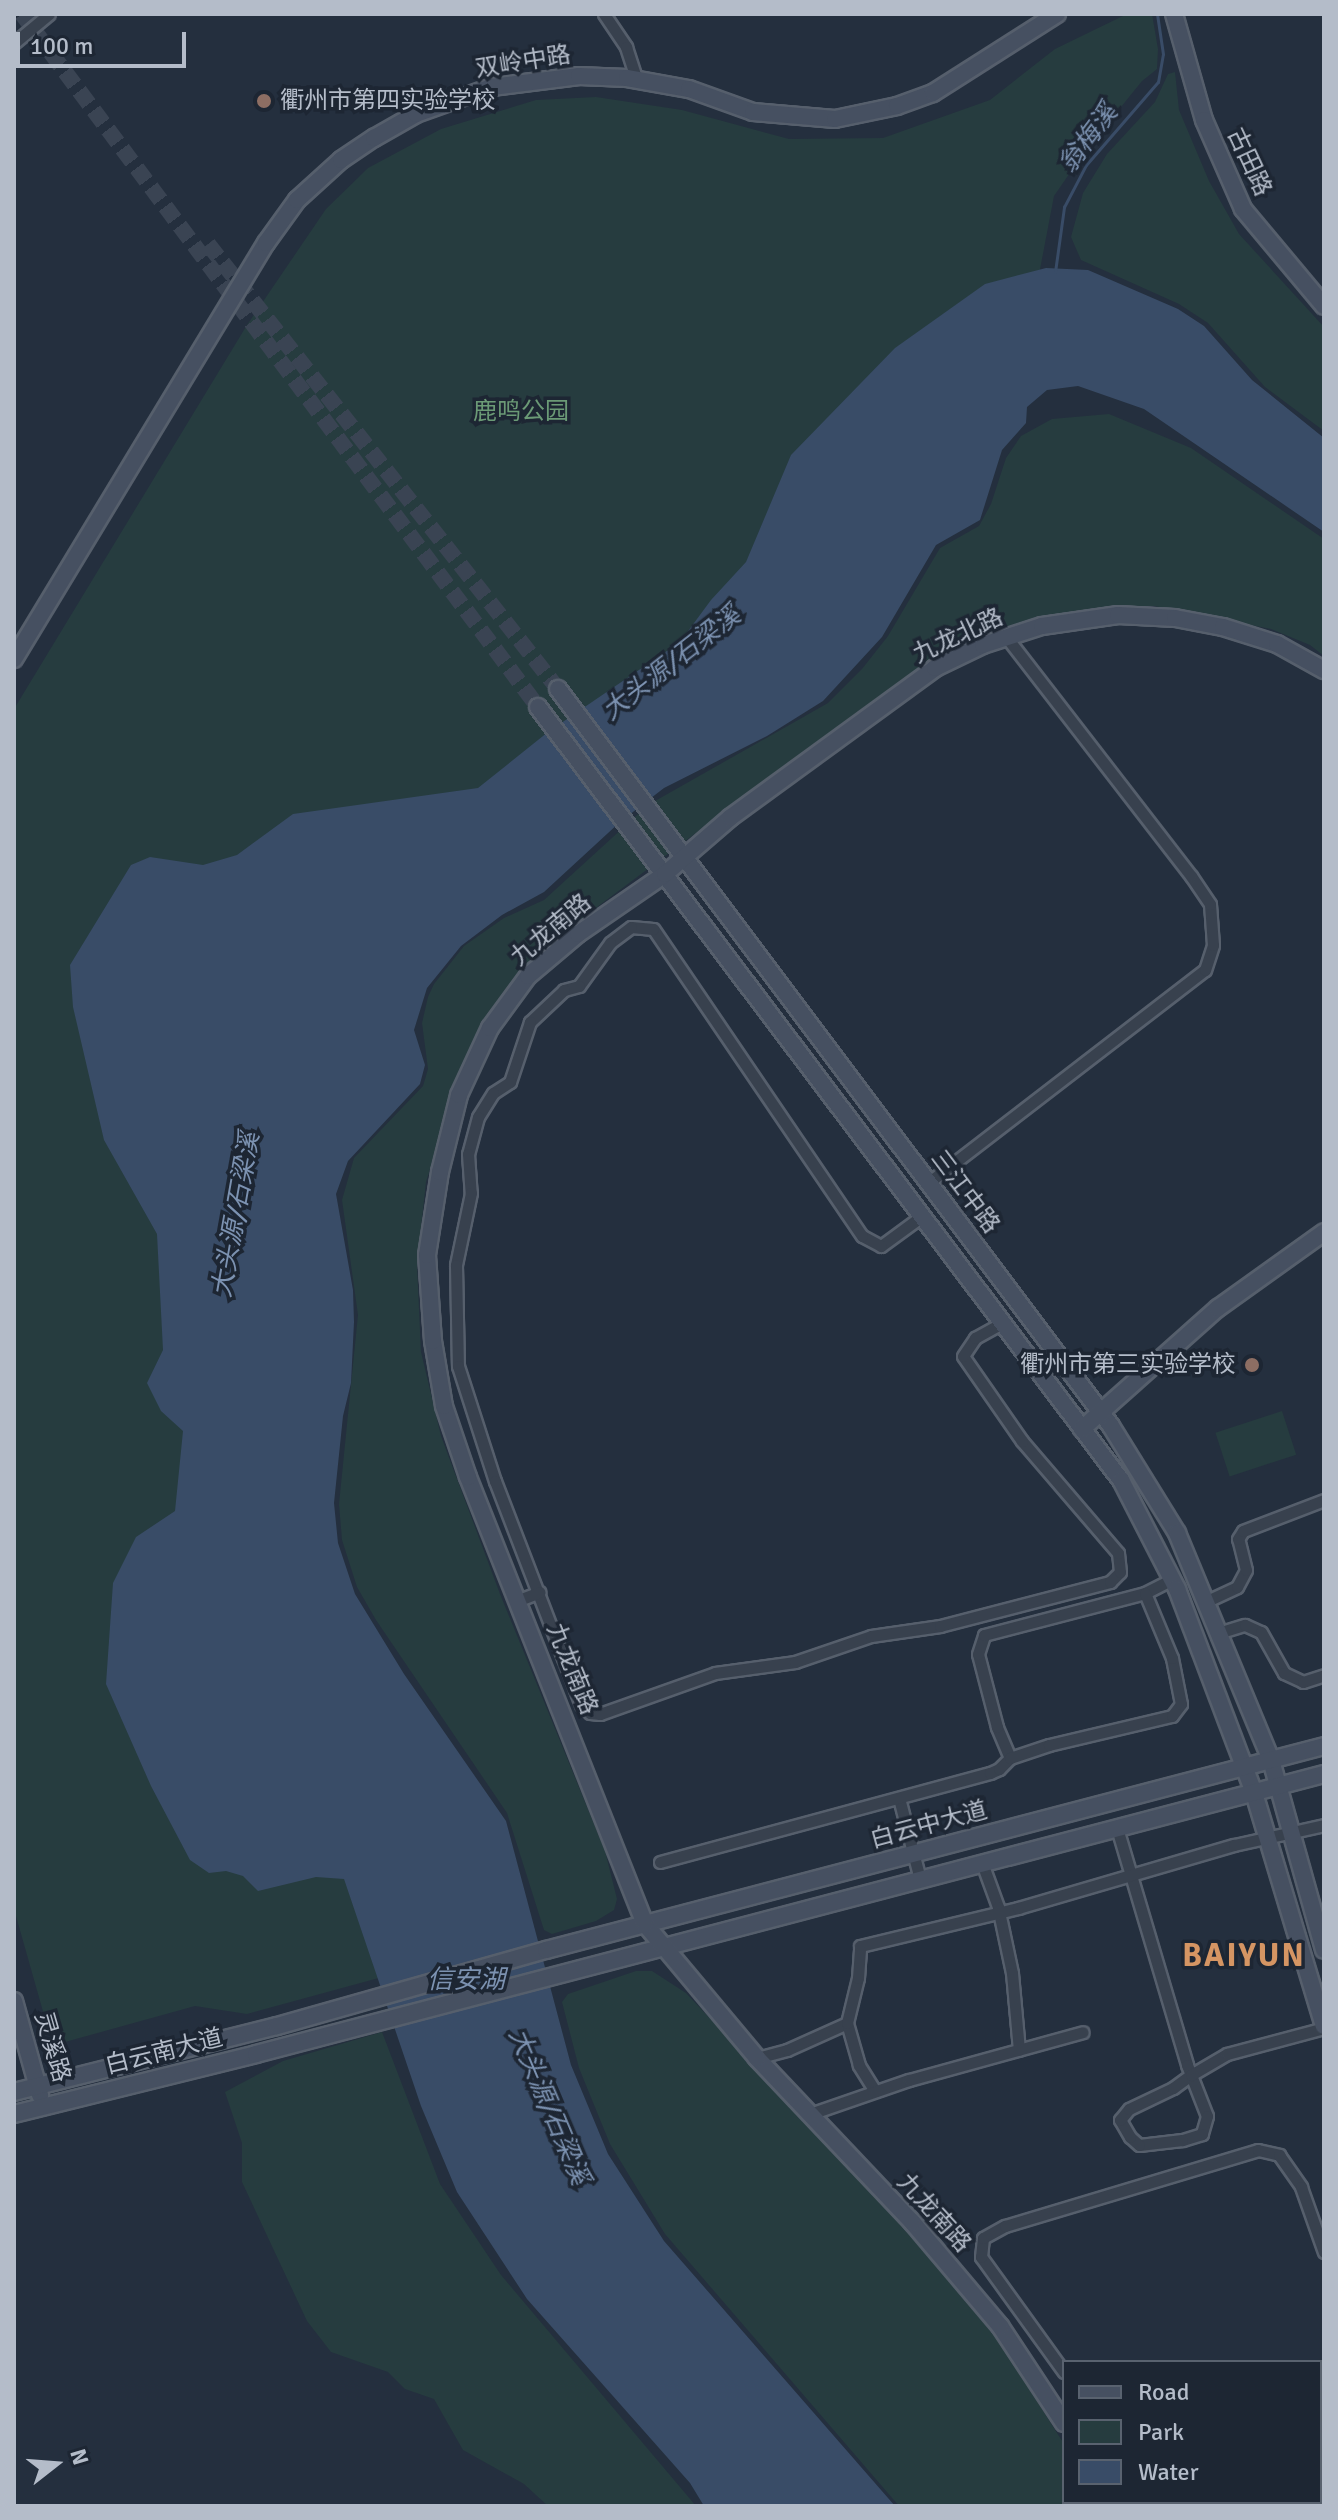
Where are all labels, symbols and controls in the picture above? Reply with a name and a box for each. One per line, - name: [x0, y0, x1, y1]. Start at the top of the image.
- scale bar: [20, 16, 190, 66]
- text: 100 m: [30, 31, 93, 61]
- street label: 双岭中路: [473, 40, 573, 84]
- place label: 衢州市第四实验学校: [280, 87, 496, 115]
- marker: 衢州市第四实验学校: [255, 92, 273, 110]
- water label: 翁梅溪: [1053, 98, 1125, 180]
- street label: 古田路: [1221, 123, 1277, 201]
- park label: 鹿鸣公园: [473, 398, 569, 426]
- water label: 大头源/石梁溪: [597, 600, 747, 728]
- street label: 九龙北路: [908, 603, 1008, 669]
- street label: 九龙南路: [505, 888, 597, 972]
- water label: 大头源/石梁溪: [207, 1130, 267, 1300]
- street label: 三江中路: [925, 1145, 1005, 1239]
- place label: 衢州市第三实验学校: [1020, 1351, 1236, 1379]
- marker: 衢州市第三实验学校: [1243, 1356, 1261, 1374]
- street label: 九龙南路: [541, 1619, 603, 1719]
- street label: 白云中大道: [867, 1796, 991, 1854]
- district label: BAIYUN: [1182, 1937, 1306, 1975]
- water label: 信安湖: [427, 1965, 505, 1997]
- street label: 灵溪路: [28, 2008, 76, 2086]
- street label: 白云南大道: [102, 2024, 226, 2080]
- water label: 大头源/石梁溪: [501, 2024, 595, 2190]
- street label: 九龙南路: [891, 2168, 977, 2258]
- legend: [1062, 2360, 1322, 2504]
- text: Road: [1138, 2377, 1189, 2407]
- text: Park: [1138, 2417, 1184, 2447]
- north arrow: [16, 2424, 96, 2504]
- text: N: [64, 2446, 95, 2468]
- text: Water: [1138, 2457, 1198, 2487]

